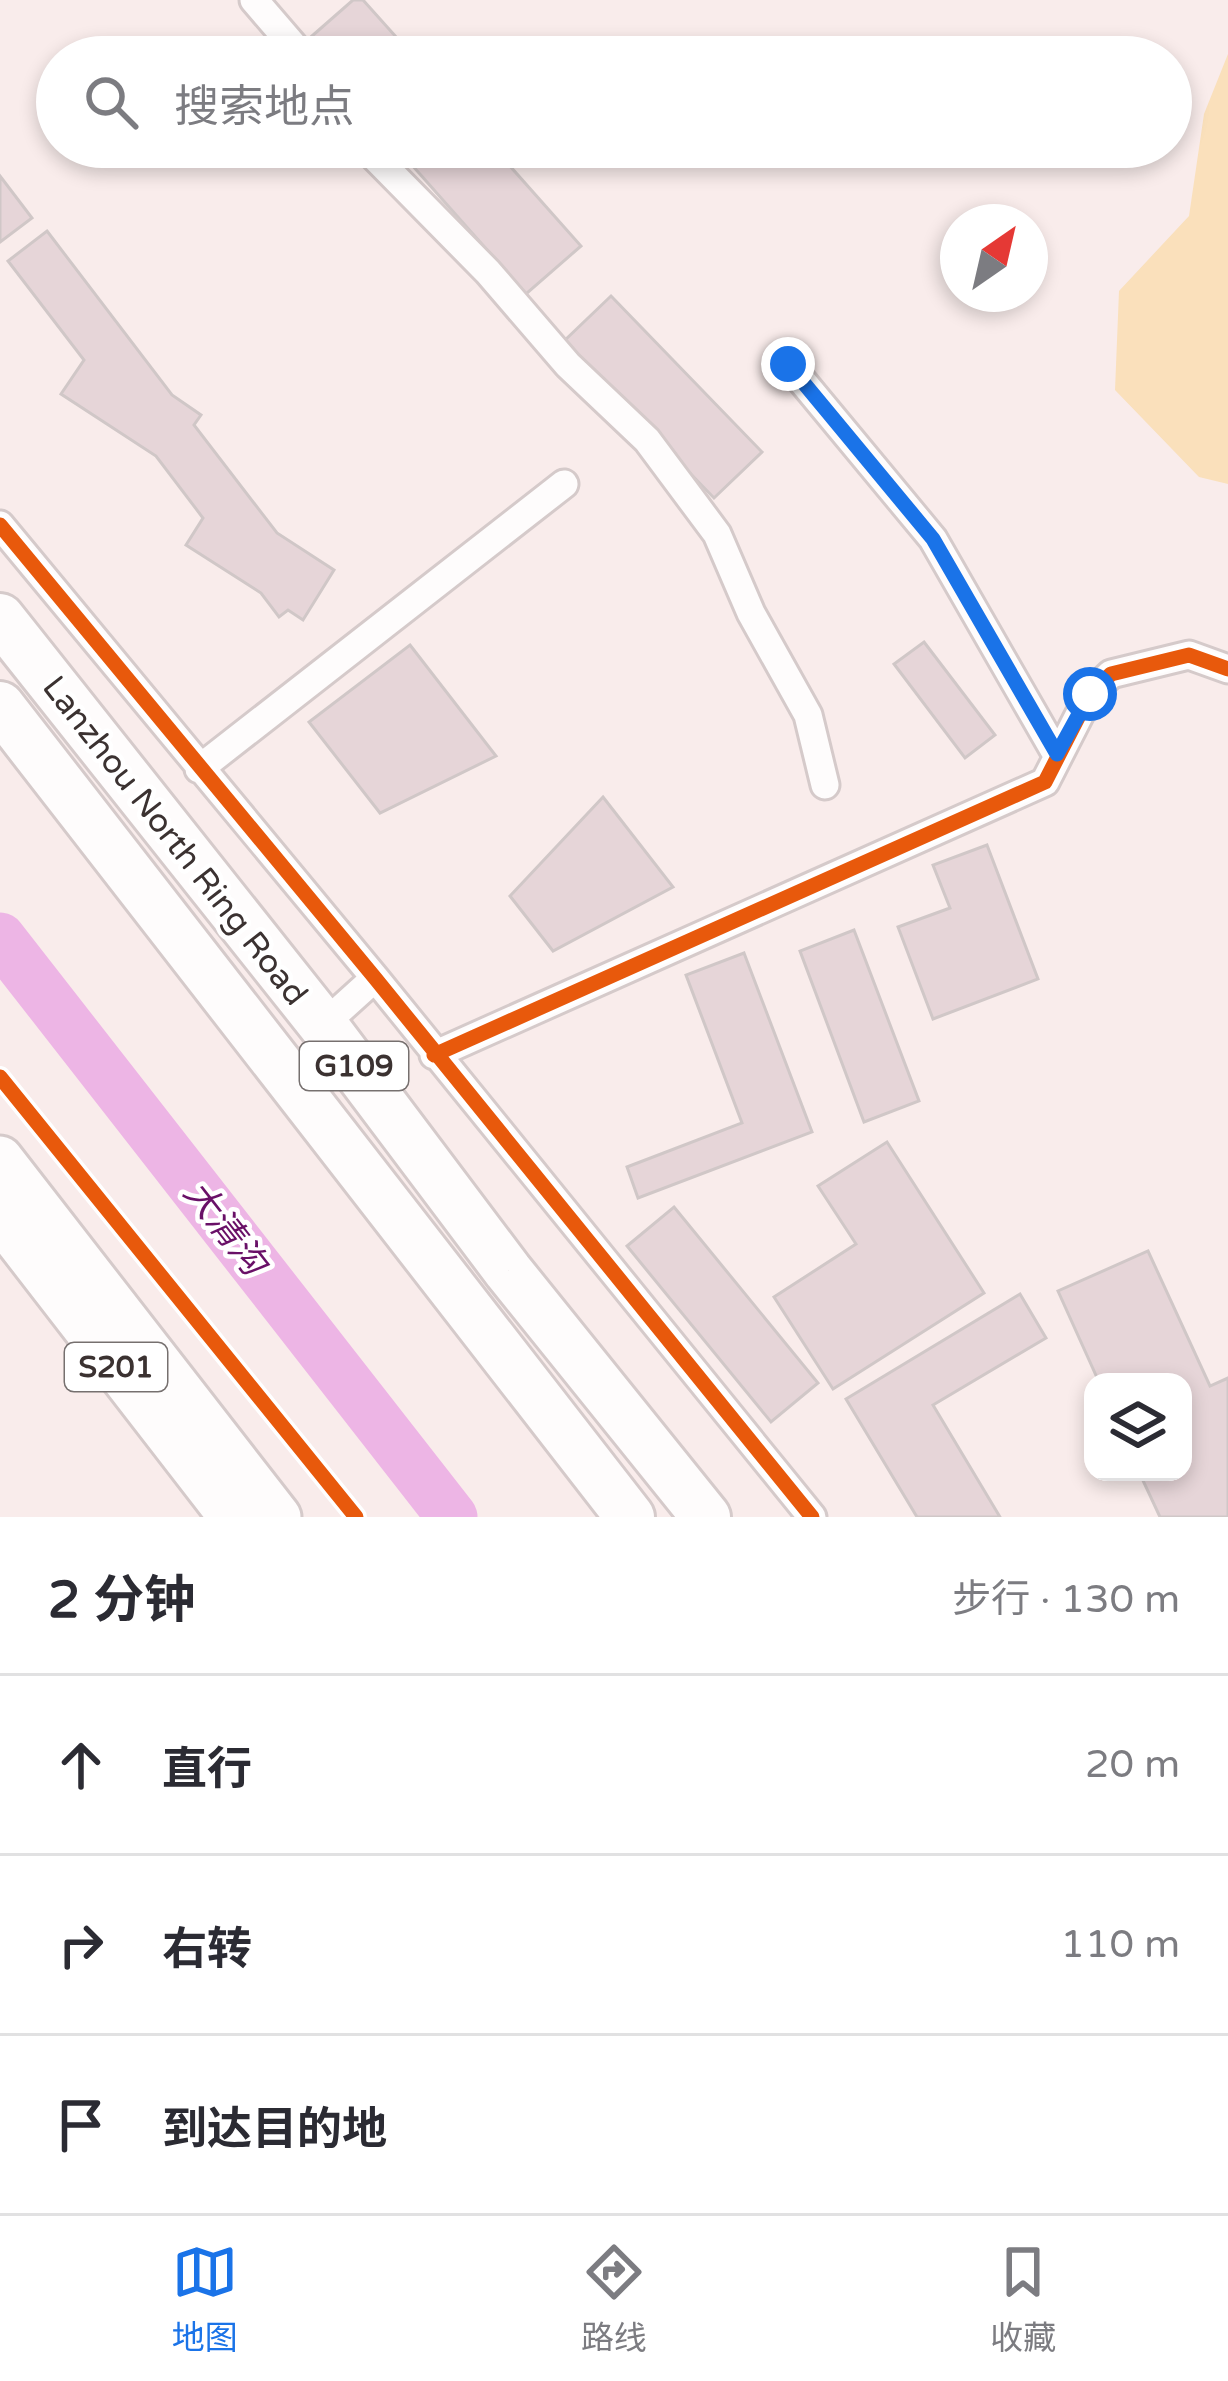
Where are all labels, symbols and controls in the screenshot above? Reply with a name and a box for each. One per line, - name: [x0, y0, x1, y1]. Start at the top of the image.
- search box: [36, 36, 1192, 168]
- icon: search: [78, 69, 144, 135]
- text: 搜索地点: [174, 81, 354, 135]
- north arrow: [940, 204, 1048, 312]
- route end: [761, 337, 815, 391]
- route start: [1063, 667, 1117, 721]
- street label: Lanzhou North Ring Road: [34, 669, 316, 1013]
- road number: G109: [300, 1042, 408, 1090]
- water label: 大清沟: [175, 1172, 277, 1287]
- road number: S201: [65, 1343, 167, 1391]
- map controls: [1084, 1373, 1192, 1481]
- button: layers: [1084, 1373, 1192, 1481]
- text: 2 分钟: [48, 1570, 195, 1632]
- text: 步行 · 130 m: [952, 1576, 1180, 1623]
- icon: ahead: [48, 1732, 114, 1798]
- text: 20 m: [1085, 1741, 1180, 1788]
- text: 直行: [162, 1743, 252, 1797]
- icon: right: [48, 1912, 114, 1978]
- text: 110 m: [1061, 1921, 1180, 1968]
- text: 右转: [162, 1923, 252, 1977]
- icon: arrive: [48, 2092, 114, 2158]
- text: 到达目的地: [162, 2103, 387, 2157]
- tab: 地图: [172, 2239, 238, 2359]
- tab: 路线: [581, 2239, 647, 2359]
- tab: 收藏: [990, 2239, 1056, 2359]

